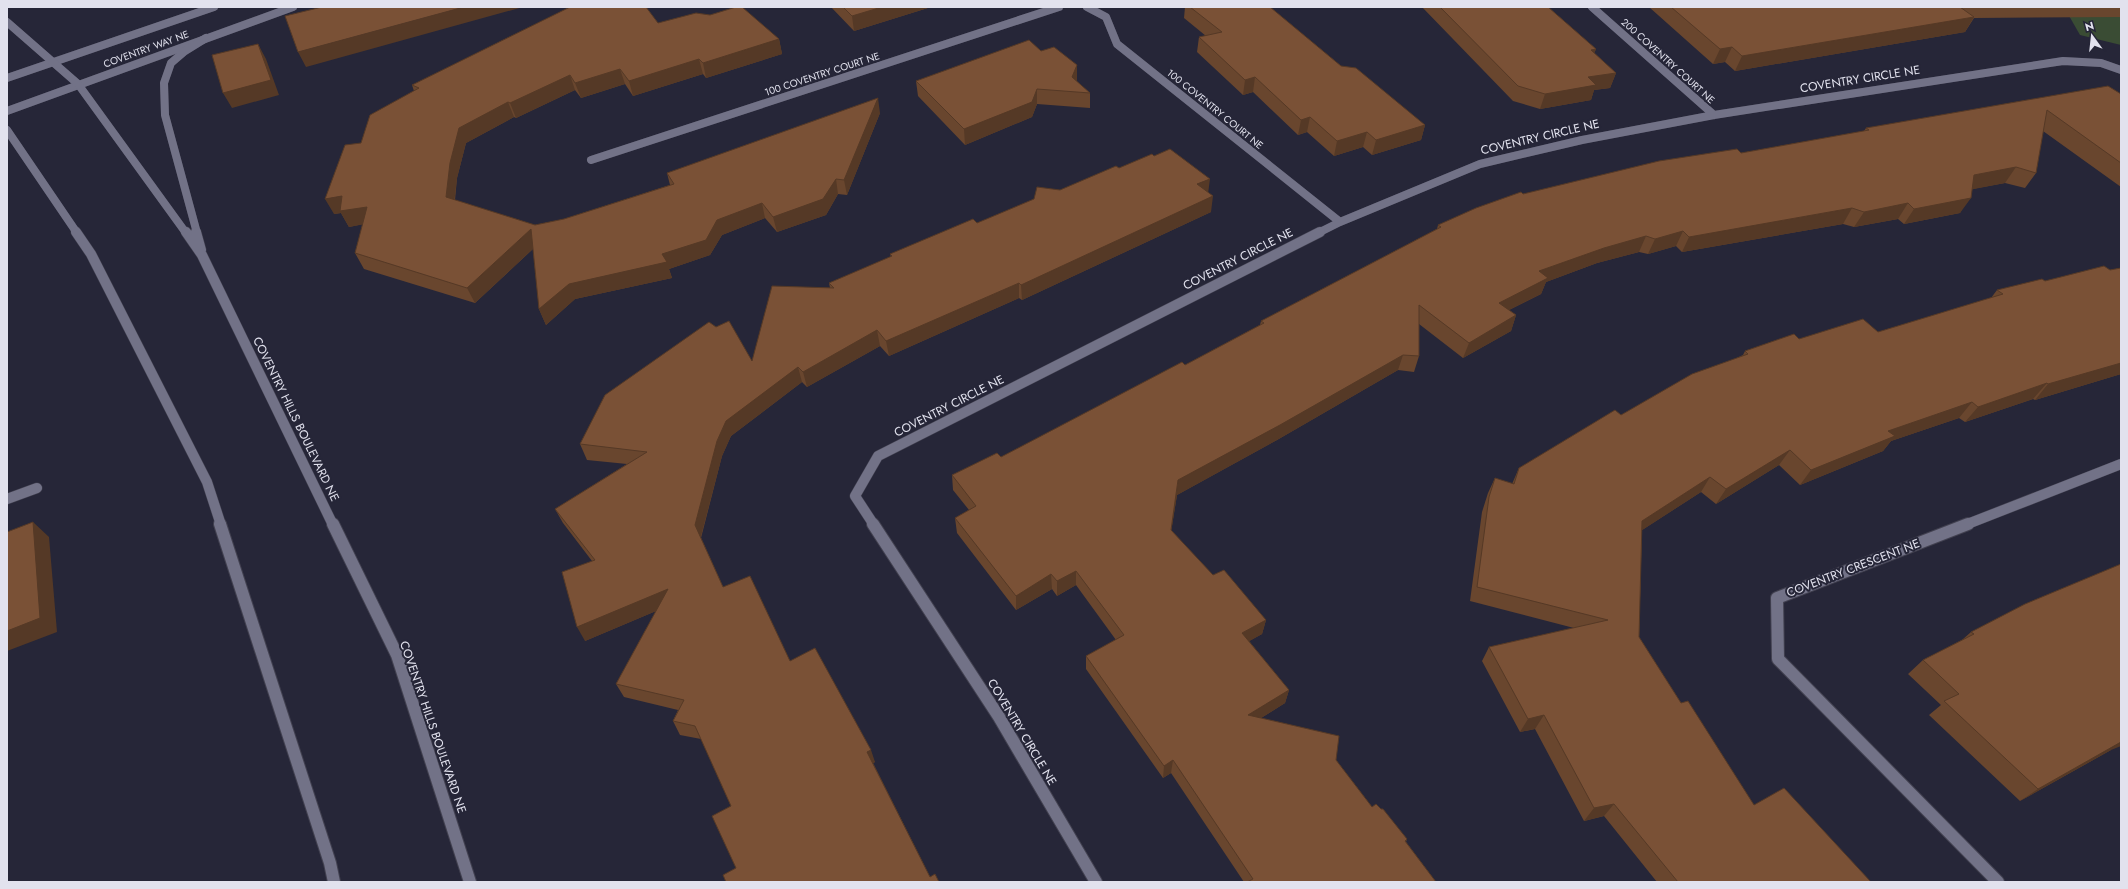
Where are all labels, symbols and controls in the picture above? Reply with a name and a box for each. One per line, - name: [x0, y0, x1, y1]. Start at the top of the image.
- street label: 200 COVENTRY COURT NE: [1618, 15, 1718, 107]
- north arrow: [2072, 16, 2112, 56]
- text: N: [2083, 17, 2096, 35]
- street label: COVENTRY WAY NE: [101, 27, 191, 71]
- street label: 100 COVENTRY COURT NE: [763, 48, 881, 100]
- street label: COVENTRY CIRCLE NE: [1799, 61, 1921, 97]
- street label: 100 COVENTRY COURT NE: [1164, 65, 1266, 153]
- street label: COVENTRY CIRCLE NE: [1479, 115, 1601, 159]
- street label: COVENTRY CIRCLE NE: [1180, 223, 1296, 295]
- street label: COVENTRY HILLS BOULEVARD NE: [248, 334, 344, 504]
- street label: COVENTRY CIRCLE NE: [891, 370, 1007, 442]
- street label: COVENTRY CRESCENT NE: [1784, 534, 1922, 602]
- street label: COVENTRY HILLS BOULEVARD NE: [395, 639, 471, 815]
- street label: COVENTRY CIRCLE NE: [983, 675, 1061, 789]

